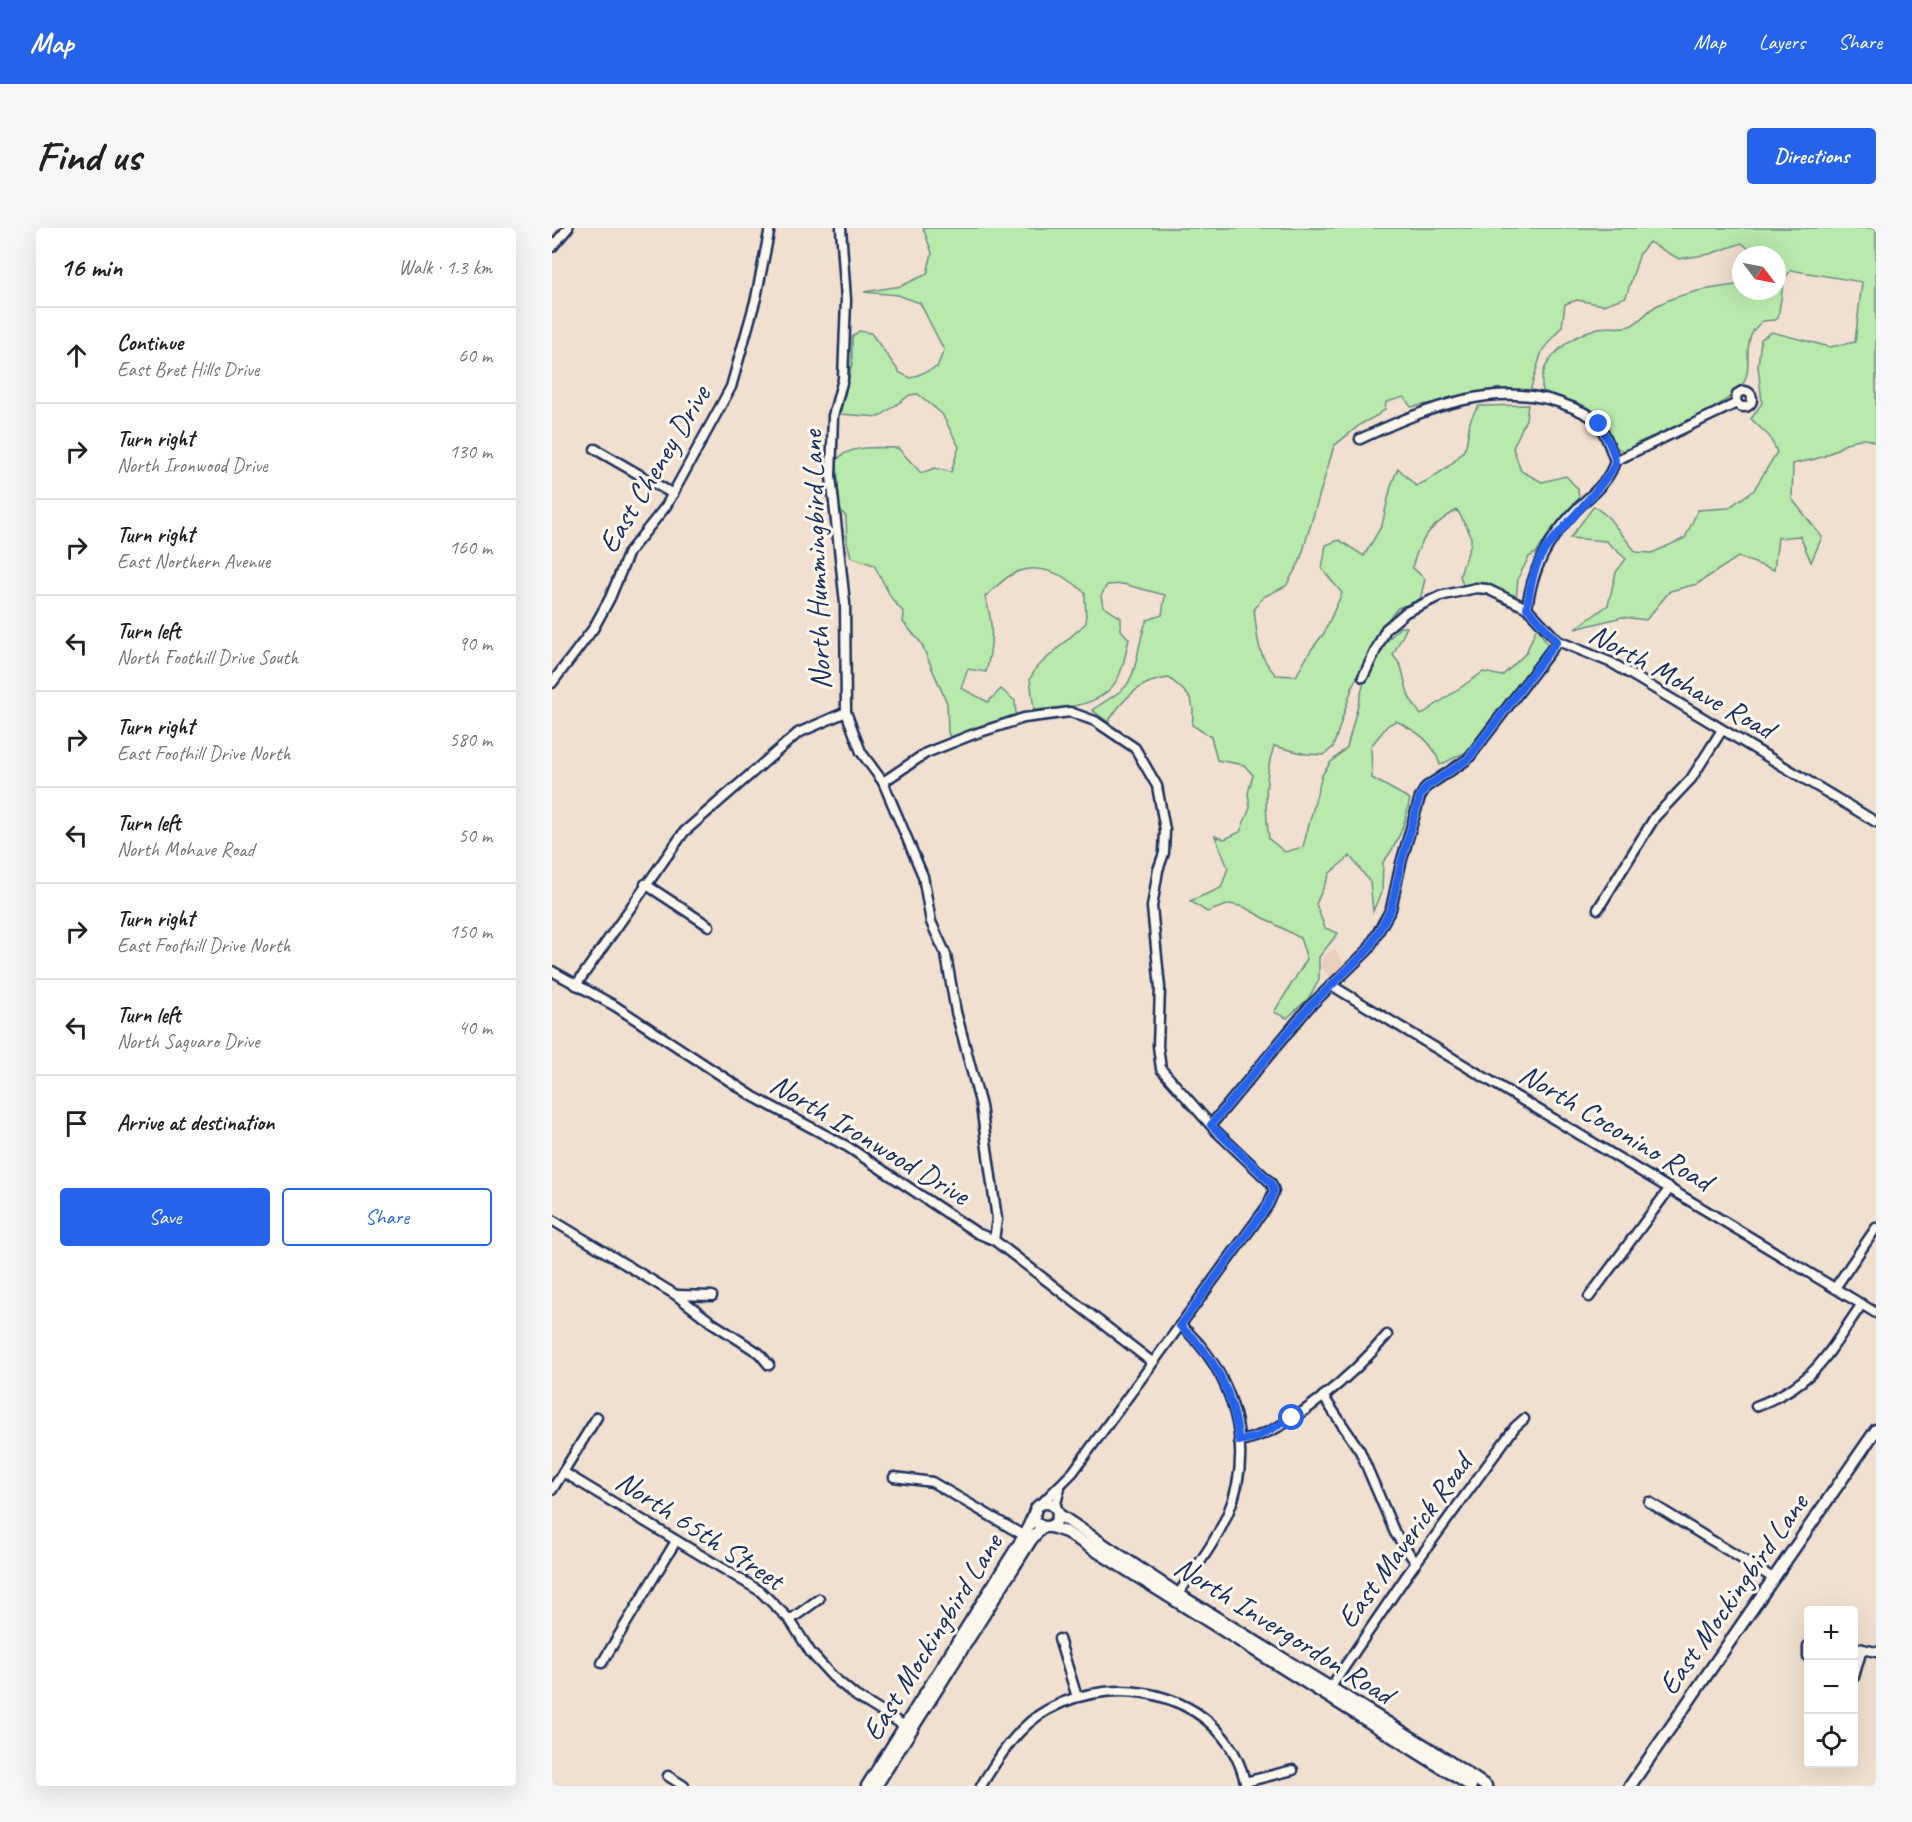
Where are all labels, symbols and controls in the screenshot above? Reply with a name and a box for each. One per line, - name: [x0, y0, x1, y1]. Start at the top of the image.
- text: Map: [30, 25, 73, 60]
- text: Map: [1693, 29, 1726, 55]
- text: Layers: [1759, 29, 1805, 55]
- text: Share: [1838, 29, 1882, 55]
- button: Directions: [1747, 128, 1876, 184]
- text: Find us: [36, 130, 141, 183]
- north arrow: [1732, 246, 1786, 300]
- text: 16 min: [60, 251, 122, 284]
- text: Walk · 1.3 km: [398, 255, 492, 280]
- text: Continue: [117, 329, 183, 357]
- icon: ahead: [60, 339, 93, 372]
- text: 60 m: [458, 343, 492, 368]
- text: East Bret Hills Drive: [117, 357, 259, 382]
- street label: East Cheney Drive: [589, 377, 720, 560]
- route end: [1585, 410, 1611, 436]
- text: Turn right: [117, 425, 194, 453]
- street label: North Hummingbird Lane: [792, 427, 840, 690]
- icon: right: [60, 435, 93, 468]
- text: 130 m: [449, 439, 492, 464]
- text: North Ironwood Drive: [117, 453, 268, 478]
- text: Turn right: [117, 521, 194, 549]
- icon: right: [60, 531, 93, 564]
- text: 160 m: [449, 535, 492, 560]
- text: East Northern Avenue: [117, 549, 270, 574]
- street label: North Mohave Road: [1583, 614, 1785, 750]
- text: Turn left: [117, 617, 181, 645]
- icon: left: [60, 627, 93, 660]
- text: 90 m: [458, 631, 492, 656]
- text: North Foothill Drive South: [117, 645, 298, 670]
- text: Turn right: [117, 713, 194, 741]
- icon: right: [60, 723, 93, 756]
- text: 580 m: [449, 727, 492, 752]
- text: East Foothill Drive North: [117, 741, 291, 766]
- text: Turn left: [117, 809, 181, 837]
- icon: left: [60, 819, 93, 852]
- text: 50 m: [458, 823, 492, 848]
- text: North Mohave Road: [117, 837, 254, 862]
- text: Turn right: [117, 905, 194, 933]
- icon: right: [60, 915, 93, 948]
- text: 150 m: [449, 919, 492, 944]
- text: East Foothill Drive North: [117, 933, 291, 958]
- text: Turn left: [117, 1001, 181, 1029]
- icon: left: [60, 1011, 93, 1044]
- text: 40 m: [458, 1015, 492, 1040]
- text: North Saguaro Drive: [117, 1029, 259, 1054]
- street label: North Coconino Road: [1513, 1055, 1723, 1202]
- street label: North Ironwood Drive: [763, 1065, 979, 1215]
- icon: arrive: [60, 1107, 93, 1140]
- text: Arrive at destination: [117, 1109, 274, 1137]
- button: Save: [60, 1188, 270, 1246]
- button: Share: [282, 1188, 492, 1246]
- route start: [1278, 1404, 1304, 1430]
- street label: East Maverick Road: [1328, 1443, 1482, 1635]
- street label: North 65th Street: [609, 1462, 794, 1600]
- street label: East Mockingbird Lane: [1649, 1484, 1818, 1702]
- street label: East Mockingbird Lane: [853, 1525, 1012, 1748]
- street label: North Invergordon Road: [1167, 1547, 1404, 1715]
- map controls: [1804, 1606, 1858, 1768]
- button: +: [1804, 1606, 1858, 1660]
- button: −: [1804, 1660, 1858, 1714]
- button: locate: [1804, 1714, 1858, 1768]

